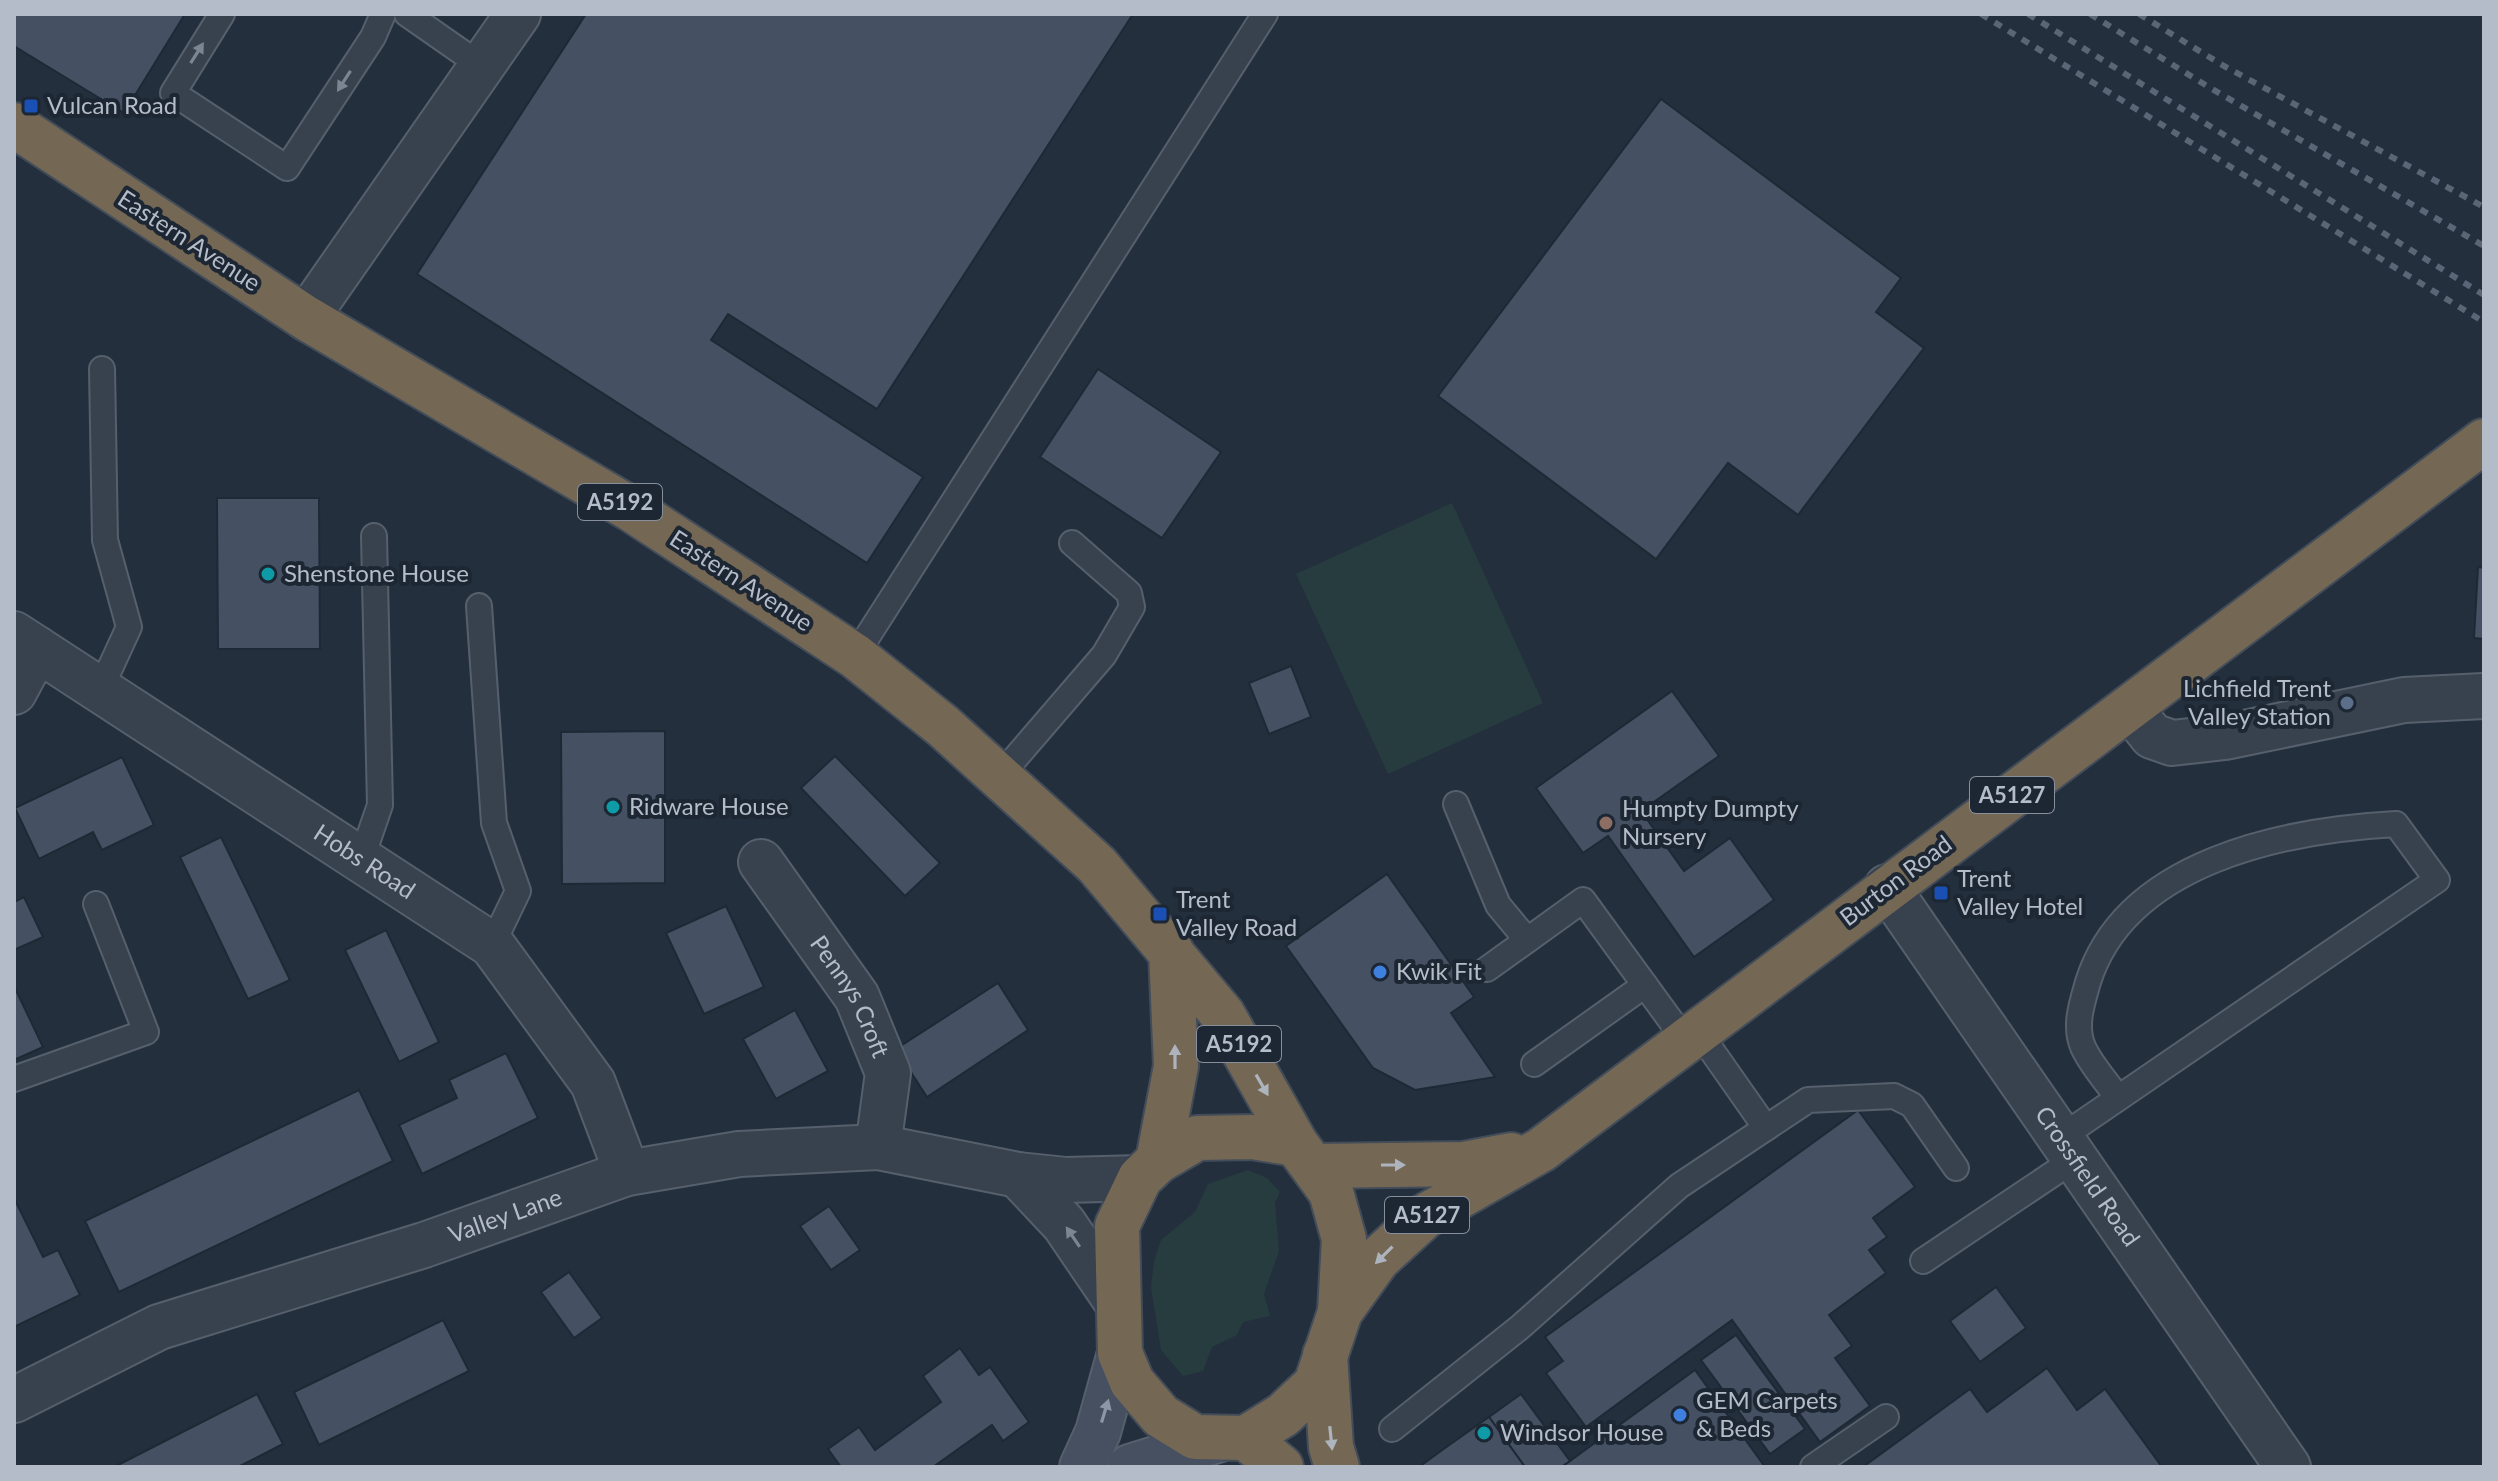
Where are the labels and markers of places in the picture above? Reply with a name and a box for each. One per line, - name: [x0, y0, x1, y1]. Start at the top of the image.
- place label: Vulcan Road: [47, 90, 177, 119]
- marker: Vulcan Road: [22, 97, 40, 115]
- place label: Shenstone House: [284, 558, 469, 587]
- marker: Shenstone House: [259, 565, 277, 583]
- place label: Lichfield Trent Valley Station: [2183, 673, 2331, 730]
- marker: Lichfield Trent Valley Station: [2338, 694, 2356, 712]
- place label: Ridware House: [629, 791, 789, 820]
- place label: Humpty Dumpty Nursery: [1622, 793, 1799, 850]
- marker: Ridware House: [604, 798, 622, 816]
- marker: Humpty Dumpty Nursery: [1597, 814, 1615, 832]
- place label: Trent Valley Hotel: [1957, 863, 2083, 920]
- place label: Trent Valley Road: [1176, 884, 1297, 941]
- marker: Trent Valley Hotel: [1932, 884, 1950, 902]
- marker: Trent Valley Road: [1151, 905, 1169, 923]
- place label: Kwik Fit: [1396, 956, 1482, 985]
- marker: Kwik Fit: [1371, 963, 1389, 981]
- place label: GEM Carpets & Beds: [1696, 1385, 1838, 1442]
- marker: GEM Carpets & Beds: [1671, 1406, 1689, 1424]
- place label: Windsor House: [1500, 1417, 1664, 1446]
- marker: Windsor House: [1475, 1424, 1493, 1442]

